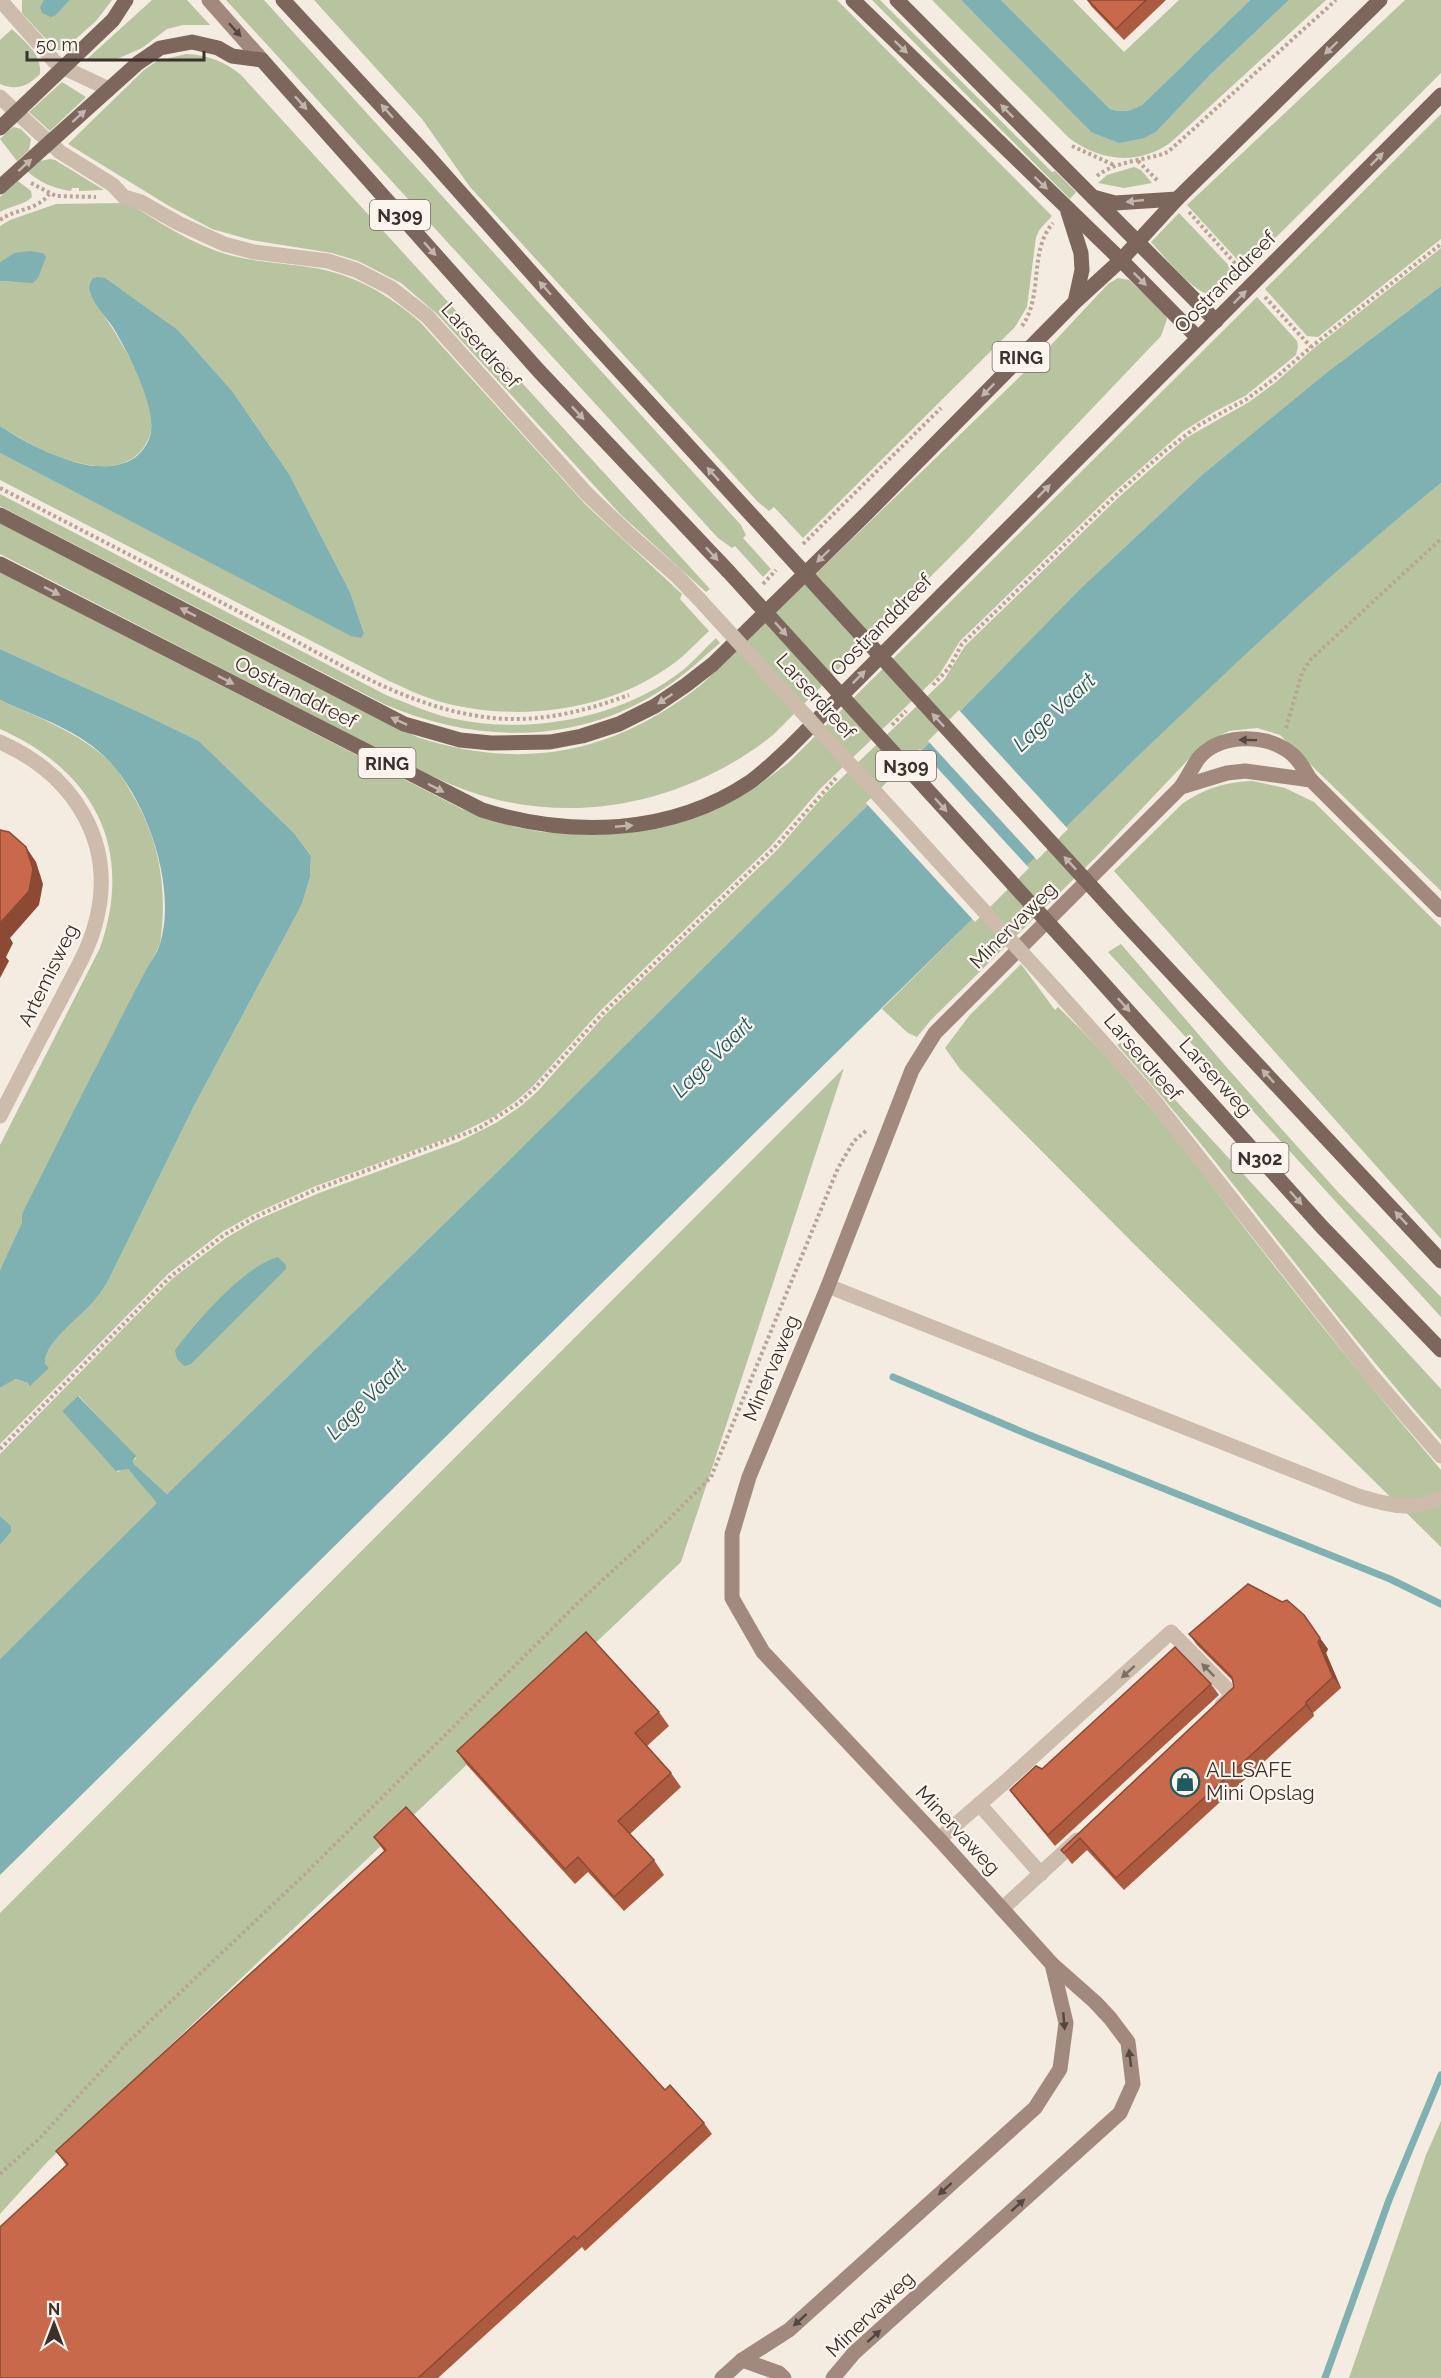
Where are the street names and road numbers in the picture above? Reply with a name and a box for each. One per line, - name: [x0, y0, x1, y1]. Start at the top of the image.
- road number: N309: [370, 200, 430, 230]
- street label: Oostranddreef: [1169, 225, 1282, 338]
- street label: Larserdreef: [436, 297, 527, 394]
- road number: RING: [992, 342, 1050, 372]
- street label: Oostranddreef: [825, 568, 938, 681]
- street label: Larserdreef: [771, 648, 862, 745]
- street label: Oostranddreef: [231, 651, 363, 734]
- road number: RING: [358, 748, 416, 778]
- road number: N309: [876, 751, 936, 781]
- street label: Minervaweg: [964, 876, 1062, 974]
- street label: Artemisweg: [13, 920, 83, 1030]
- street label: Larserdreef: [1099, 1009, 1188, 1106]
- street label: Larserweg: [1174, 1033, 1258, 1121]
- road number: N302: [1232, 1143, 1288, 1173]
- street label: Minervaweg: [738, 1311, 804, 1425]
- street label: Minervaweg: [911, 1780, 1005, 1880]
- street label: Minervaweg: [821, 2266, 919, 2362]

